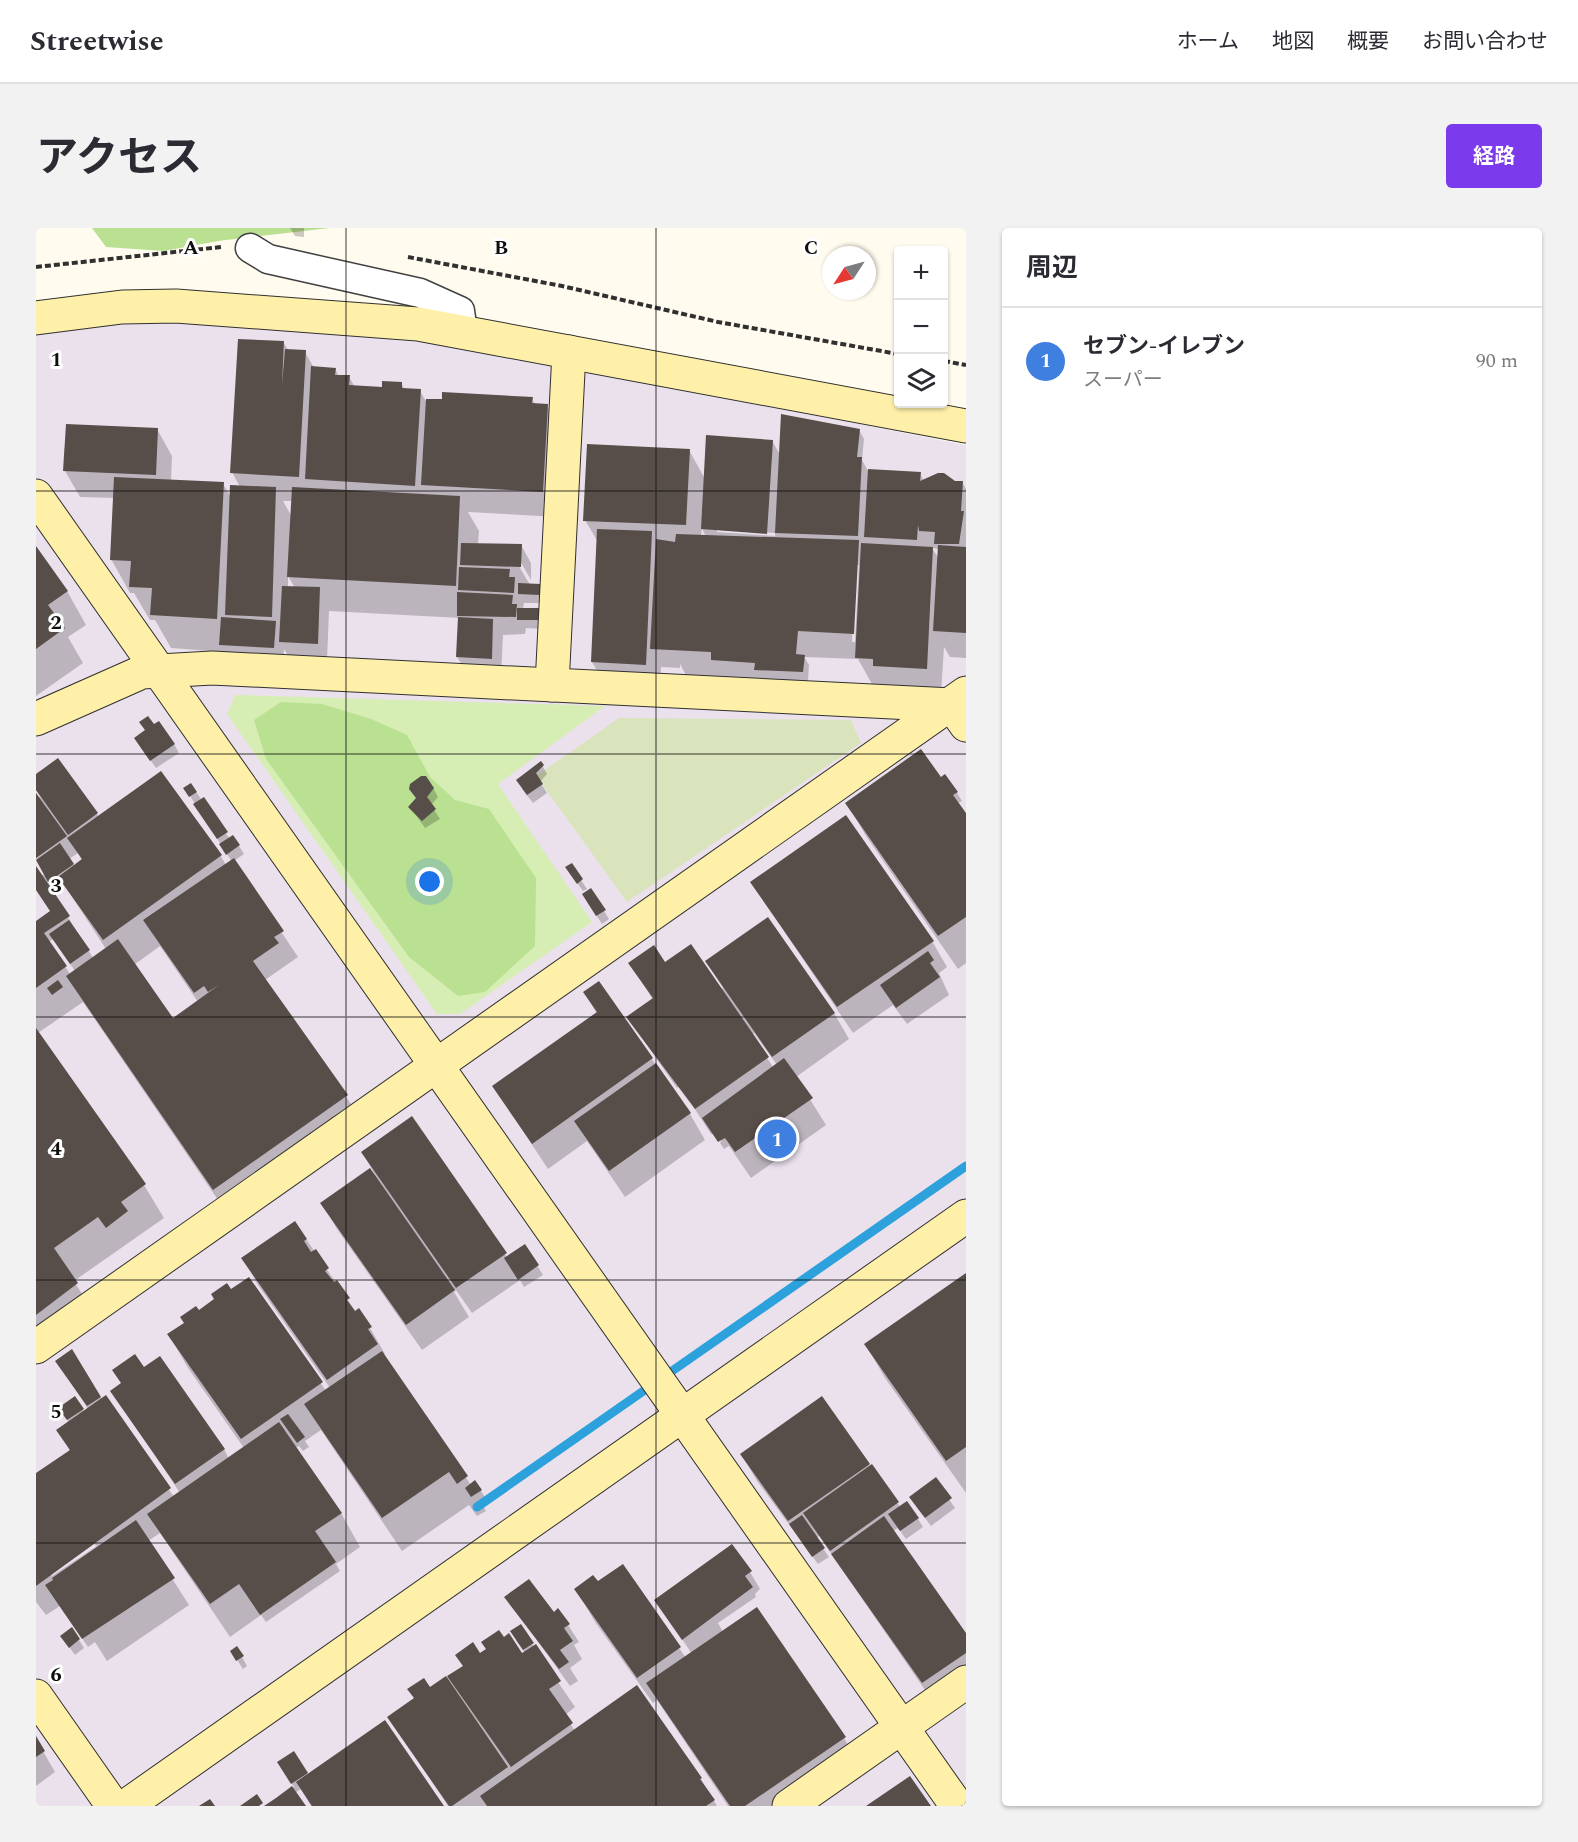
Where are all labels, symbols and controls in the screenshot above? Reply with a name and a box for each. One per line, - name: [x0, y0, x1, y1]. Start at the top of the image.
- text: Streetwise: [30, 20, 164, 63]
- text: ホーム: [1177, 26, 1239, 58]
- text: 地図: [1272, 26, 1314, 58]
- text: 概要: [1347, 26, 1389, 58]
- text: お問い合わせ: [1422, 26, 1548, 58]
- button: 経路: [1446, 124, 1542, 188]
- text: アクセス: [36, 127, 202, 190]
- text: A: [183, 233, 199, 263]
- text: B: [494, 233, 508, 263]
- text: C: [804, 233, 818, 263]
- north arrow: [822, 246, 876, 300]
- map controls: [894, 246, 948, 408]
- button: +: [894, 246, 948, 300]
- text: 周辺: [1026, 248, 1078, 288]
- button: −: [894, 300, 948, 354]
- text: セブン-イレブン: [1083, 330, 1245, 363]
- text: 1: [50, 345, 62, 375]
- text: 1: [1040, 346, 1051, 376]
- text: 90 m: [1476, 346, 1518, 376]
- button: layers: [894, 354, 948, 408]
- text: スーパー: [1083, 365, 1163, 395]
- text: 2: [50, 608, 62, 638]
- your location: [415, 867, 444, 896]
- text: 3: [50, 871, 62, 901]
- pin: 1: [758, 1116, 796, 1162]
- text: 4: [50, 1134, 62, 1164]
- text: 5: [50, 1397, 62, 1427]
- text: 6: [50, 1660, 62, 1690]

